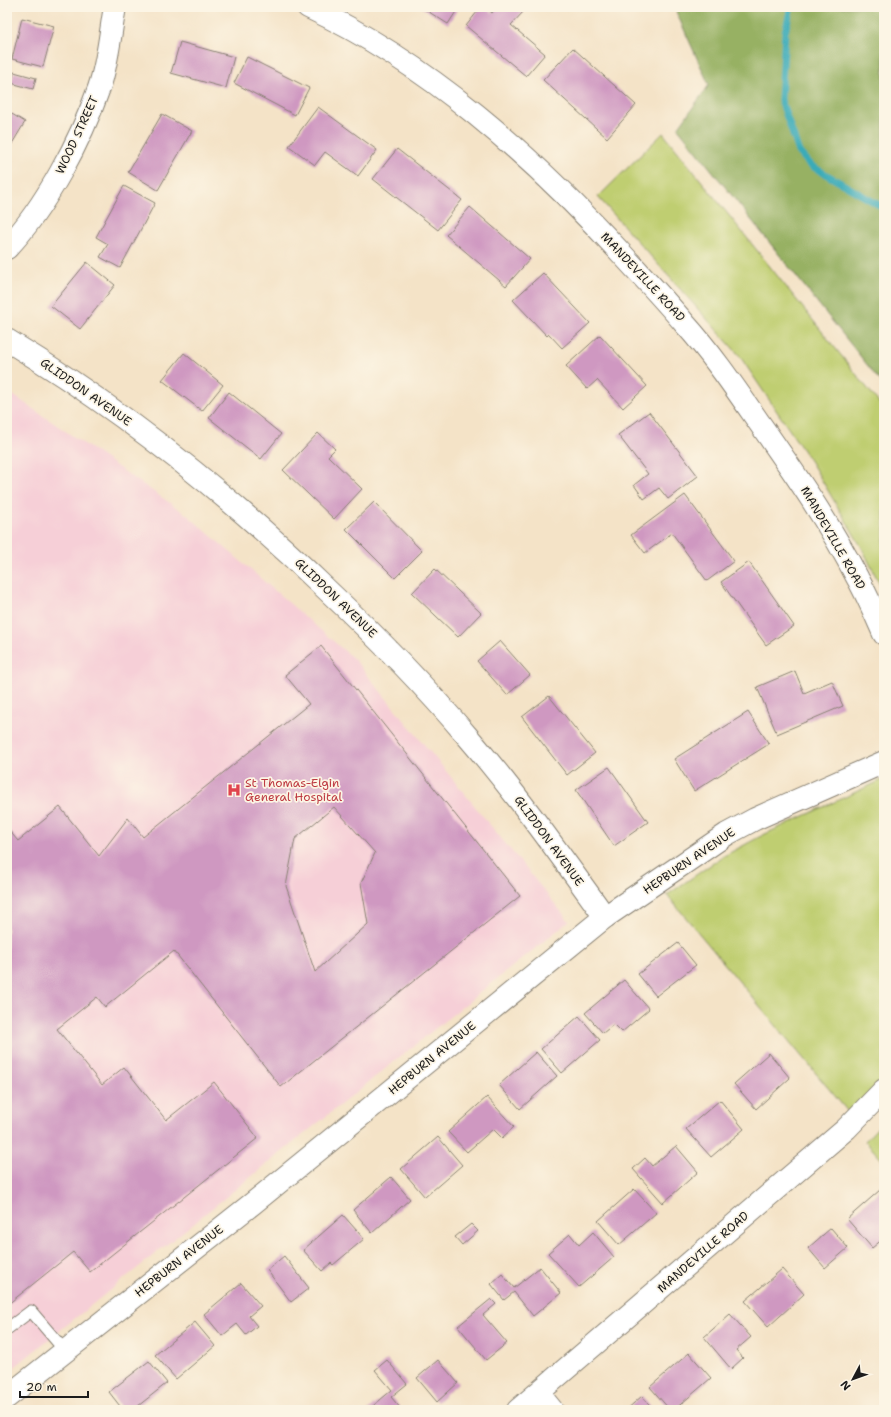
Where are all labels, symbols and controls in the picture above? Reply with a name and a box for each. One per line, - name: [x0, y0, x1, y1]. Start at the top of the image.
- street label: WOOD STREET: [52, 93, 102, 177]
- street label: MANDEVILLE ROAD: [597, 229, 689, 325]
- street label: GLIDDON AVENUE: [37, 354, 135, 430]
- street label: MANDEVILLE ROAD: [797, 484, 869, 593]
- street label: GLIDDON AVENUE: [292, 555, 380, 641]
- place label: St Thomas-Elgin General Hospital: [245, 775, 342, 805]
- hospital icon: St Thomas-Elgin General Hospital: [226, 782, 242, 798]
- street label: GLIDDON AVENUE: [511, 793, 587, 889]
- street label: HEPBURN AVENUE: [640, 824, 738, 898]
- street label: HEPBURN AVENUE: [385, 1018, 479, 1098]
- street label: MANDEVILLE ROAD: [654, 1208, 752, 1296]
- street label: HEPBURN AVENUE: [131, 1221, 227, 1301]
- north arrow: [833, 1359, 873, 1399]
- scale bar: [20, 1373, 88, 1399]
- text: N: [837, 1377, 854, 1393]
- text: 20 m: [26, 1379, 57, 1395]

